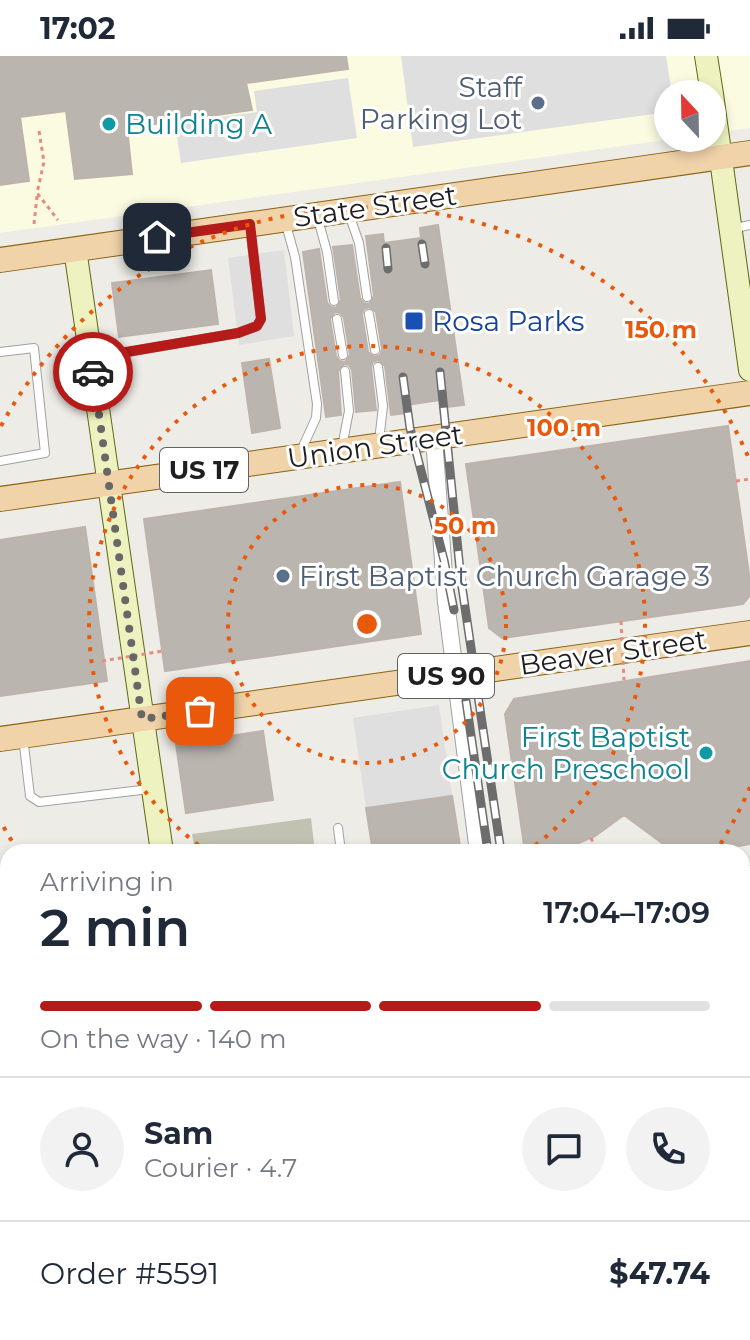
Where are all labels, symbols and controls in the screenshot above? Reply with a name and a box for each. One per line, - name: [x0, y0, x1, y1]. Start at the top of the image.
- text: 17:02: [40, 10, 116, 47]
- place label: Staff Parking Lot: [360, 70, 524, 136]
- north arrow: [654, 80, 726, 152]
- map controls: [654, 80, 726, 152]
- marker: Staff Parking Lot: [529, 94, 547, 112]
- place label: Building A: [125, 107, 273, 141]
- marker: Building A: [100, 115, 118, 133]
- street label: State Street: [291, 178, 459, 234]
- pin: [123, 203, 191, 271]
- icon: home: [135, 215, 179, 259]
- place label: Rosa Parks: [432, 304, 585, 338]
- marker: Rosa Parks: [403, 310, 425, 332]
- text: 150 m: [625, 315, 697, 344]
- courier: [53, 332, 133, 412]
- icon: car: [71, 350, 115, 394]
- text: 100 m: [527, 413, 601, 442]
- street label: Union Street: [285, 417, 465, 475]
- road number: US 17: [160, 448, 248, 492]
- text: 50 m: [434, 511, 496, 540]
- place label: First Baptist Church Garage 3: [299, 559, 710, 593]
- marker: First Baptist Church Garage 3: [274, 567, 292, 585]
- centre of rings: [353, 610, 381, 638]
- street label: Beaver Street: [517, 622, 709, 682]
- road number: US 90: [398, 654, 494, 698]
- pin: [166, 677, 234, 745]
- icon: bag: [178, 689, 222, 733]
- place label: First Baptist Church Preschool: [442, 720, 690, 786]
- marker: First Baptist Church Preschool: [697, 744, 715, 762]
- text: Arriving in: [40, 866, 174, 898]
- text: 17:04–17:09: [543, 894, 710, 931]
- text: 2 min: [40, 896, 190, 959]
- text: On the way · 140 m: [40, 1023, 286, 1055]
- button: person: [40, 1107, 124, 1191]
- button: chat: [522, 1107, 606, 1191]
- button: phone: [626, 1107, 710, 1191]
- text: Sam: [144, 1115, 213, 1152]
- text: Courier · 4.7: [144, 1152, 297, 1184]
- text: Order #5591: [40, 1255, 219, 1292]
- text: $47.74: [609, 1255, 710, 1292]

